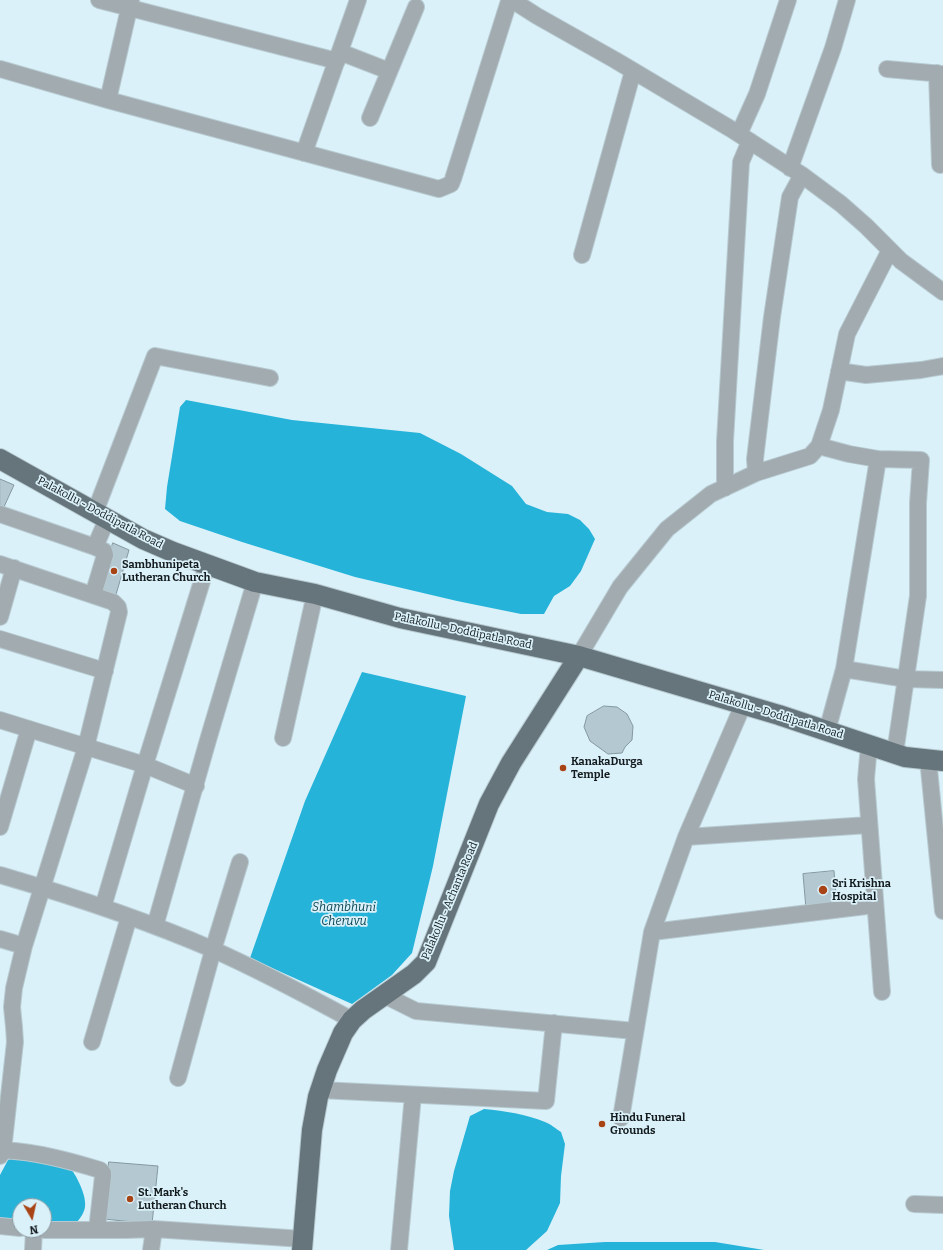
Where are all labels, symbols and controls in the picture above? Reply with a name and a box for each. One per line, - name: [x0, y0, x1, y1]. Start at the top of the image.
- street label: Palakollu - Doddipatla Road: [35, 474, 165, 552]
- place label: Sambhunipeta Lutheran Church: [122, 558, 211, 584]
- marker: Sambhunipeta Lutheran Church: [109, 566, 119, 576]
- street label: Palakollu - Doddipatla Road: [393, 610, 533, 652]
- street label: Palakollu - Doddipatla Road: [707, 688, 845, 742]
- place label: KanakaDurga Temple: [571, 755, 643, 781]
- marker: KanakaDurga Temple: [558, 763, 568, 773]
- street label: Palakollu - Achanta Road: [419, 840, 481, 962]
- place label: Sri Krishna Hospital: [832, 877, 891, 903]
- marker: Sri Krishna Hospital: [817, 884, 829, 896]
- water label: Shambhuni Cheruvu: [312, 901, 376, 929]
- place label: Hindu Funeral Grounds: [610, 1111, 685, 1137]
- marker: Hindu Funeral Grounds: [597, 1119, 607, 1129]
- place label: St. Mark's Lutheran Church: [138, 1186, 227, 1212]
- marker: St. Mark's Lutheran Church: [125, 1194, 135, 1204]
- north arrow: [12, 1198, 52, 1238]
- text: N: [29, 1222, 39, 1236]

